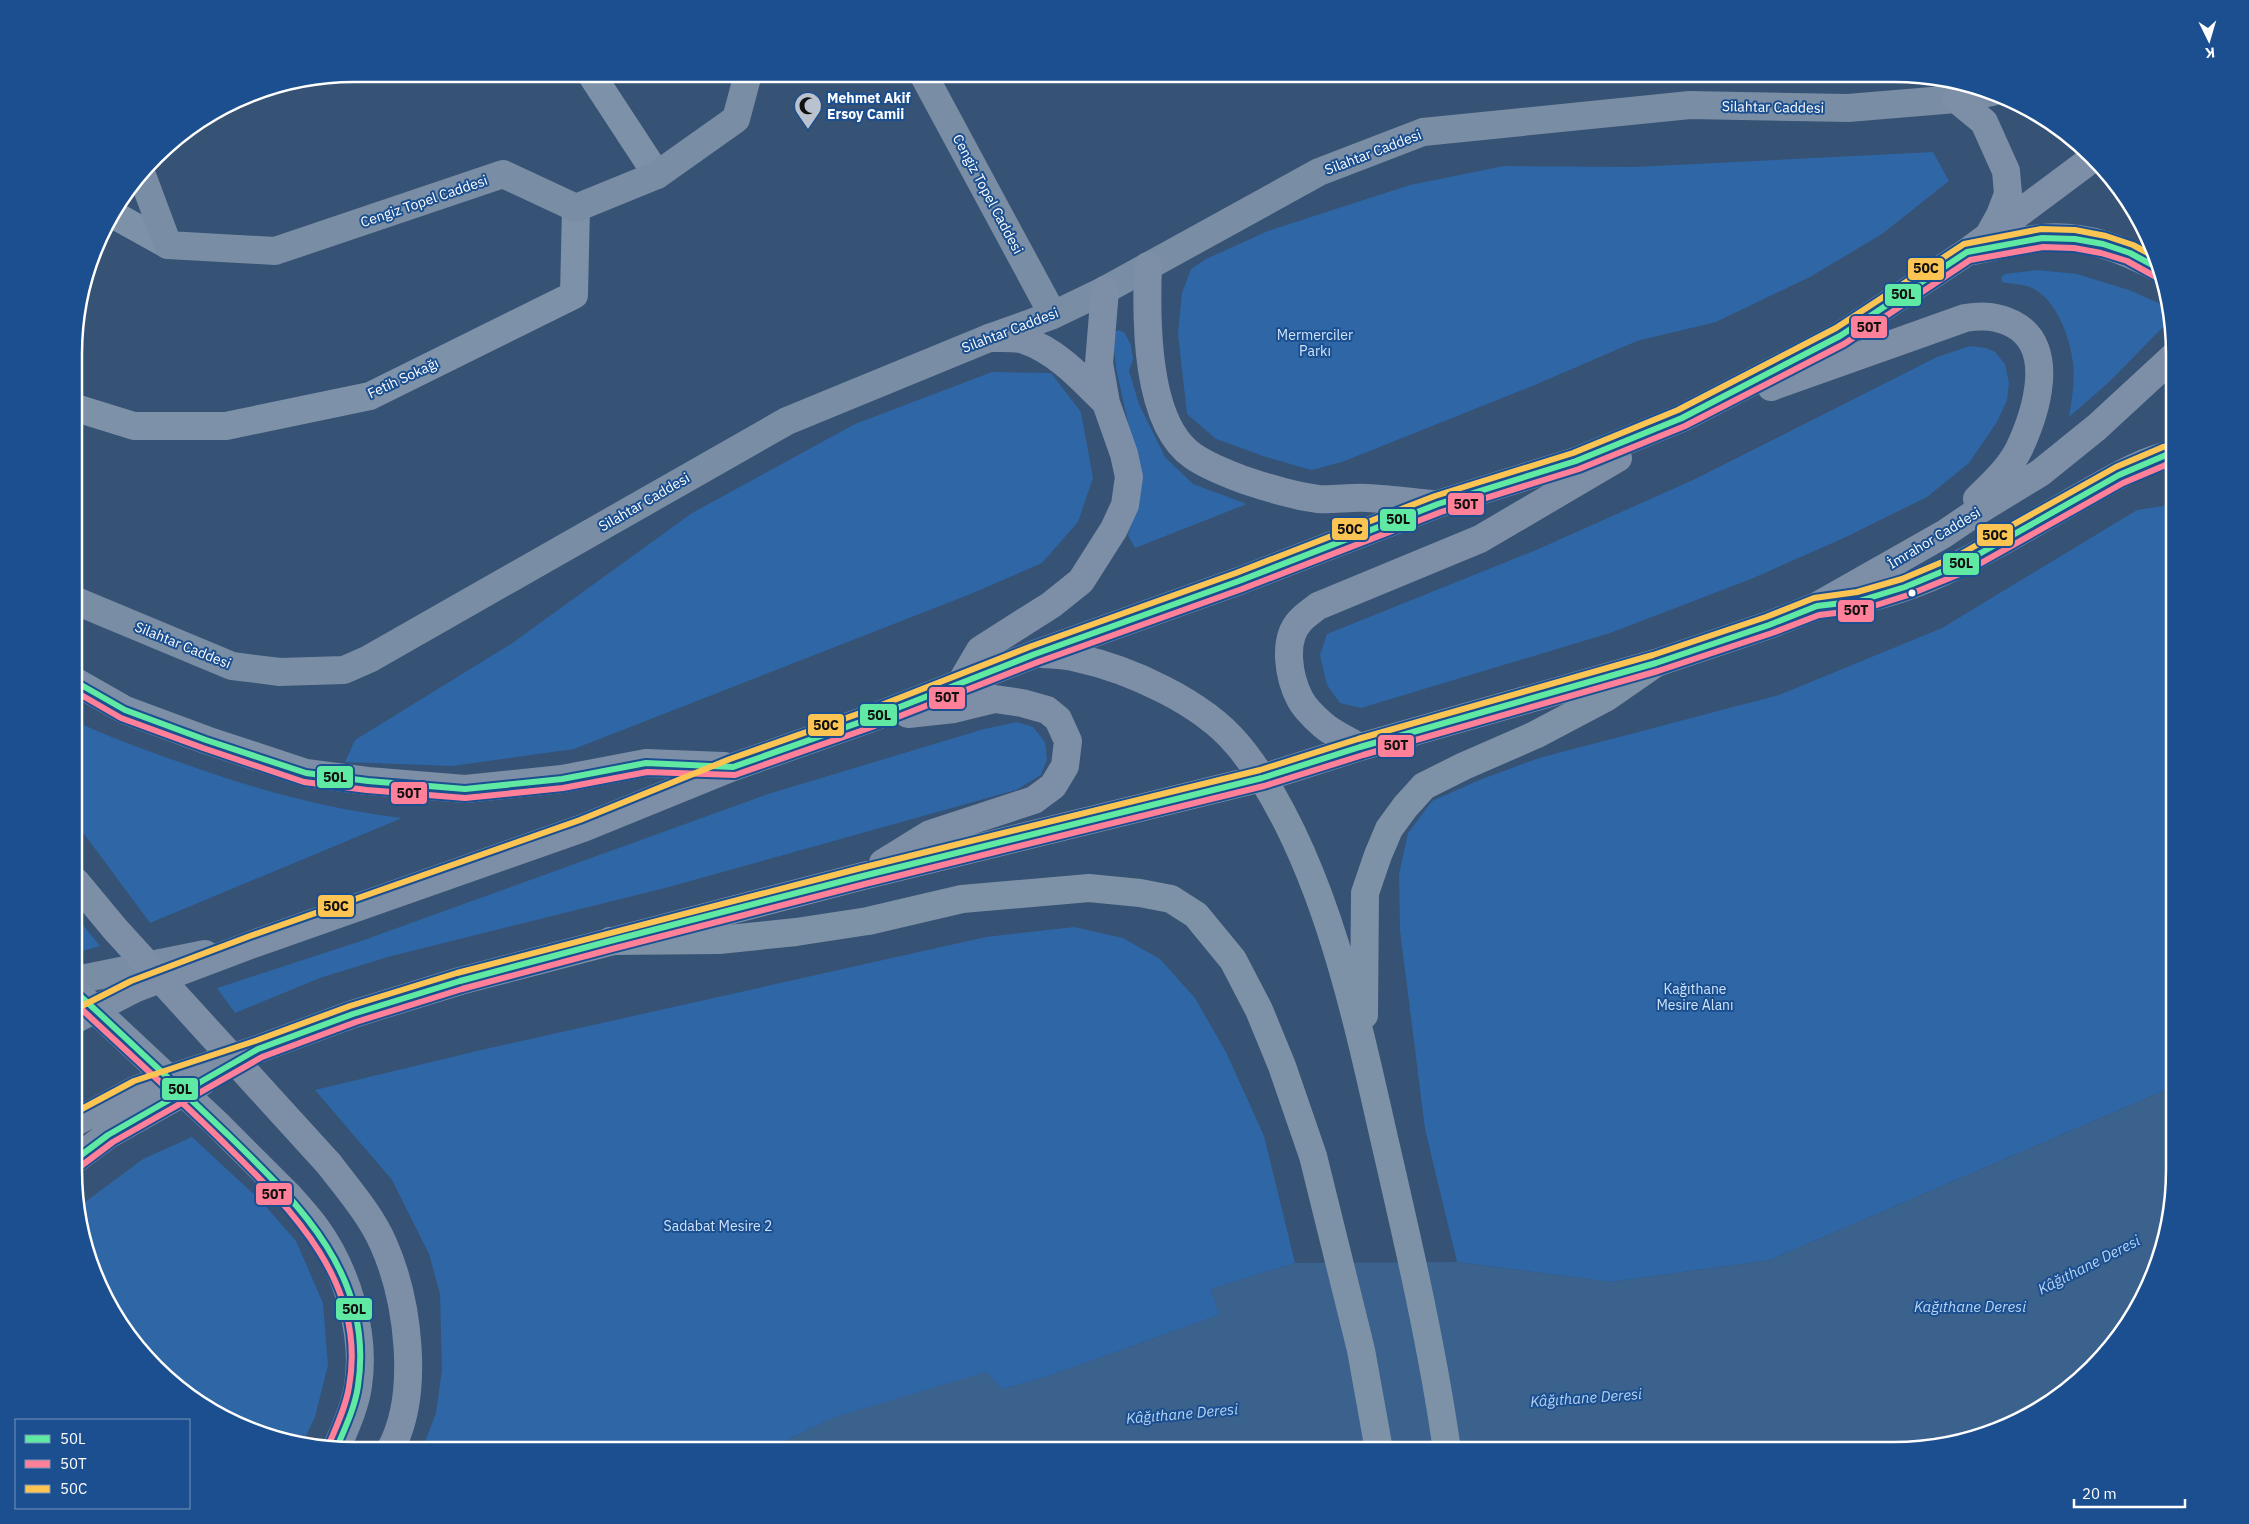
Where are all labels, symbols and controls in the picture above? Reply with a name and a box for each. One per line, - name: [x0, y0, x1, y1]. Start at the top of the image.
- north arrow: [2184, 15, 2234, 65]
- text: K: [2204, 44, 2216, 62]
- place label: Mehmet Akif Ersoy Camii: [827, 89, 910, 123]
- mosque icon: Mehmet Akif Ersoy Camii: [793, 91, 823, 130]
- street label: Silahtar Caddesi: [1722, 97, 1824, 117]
- street label: Silahtar Caddesi: [1322, 125, 1424, 179]
- street label: Cengiz Topel Caddesi: [949, 131, 1027, 257]
- street label: Cengiz Topel Caddesi: [358, 171, 490, 231]
- line badge: 50C: [1907, 257, 1945, 281]
- text: 50C: [1913, 259, 1939, 277]
- line badge: 50L: [1884, 283, 1922, 307]
- text: 50L: [1891, 285, 1915, 303]
- street label: Silahtar Caddesi: [959, 303, 1061, 357]
- line badge: 50T: [1850, 315, 1888, 339]
- text: 50T: [1857, 318, 1881, 336]
- park label: Mermerciler Parkı: [1277, 326, 1353, 360]
- street label: Fetih Sokağı: [365, 354, 441, 402]
- street label: Silahtar Caddesi: [595, 469, 693, 535]
- line badge: 50T: [1447, 492, 1485, 516]
- text: 50T: [1454, 495, 1478, 513]
- street label: İmrahor Caddesi: [1884, 503, 1984, 573]
- line badge: 50L: [1379, 508, 1417, 532]
- text: 50L: [1386, 510, 1410, 528]
- line badge: 50C: [1331, 517, 1369, 541]
- text: 50C: [1337, 520, 1363, 538]
- line badge: 50C: [1976, 523, 2014, 547]
- text: 50C: [1982, 526, 2008, 544]
- line badge: 50L: [1942, 552, 1980, 576]
- text: 50L: [1949, 554, 1973, 572]
- unlabelled marker: [1907, 588, 1917, 598]
- line badge: 50T: [1837, 599, 1875, 623]
- text: 50T: [1844, 601, 1868, 619]
- street label: Silahtar Caddesi: [132, 618, 234, 672]
- line badge: 50T: [928, 686, 966, 710]
- text: 50T: [935, 688, 959, 706]
- line badge: 50L: [859, 703, 898, 727]
- text: 50L: [867, 706, 891, 724]
- line badge: 50C: [807, 713, 845, 737]
- text: 50C: [813, 716, 839, 734]
- line badge: 50T: [1377, 734, 1415, 758]
- text: 50T: [1384, 736, 1408, 754]
- line badge: 50L: [316, 765, 354, 789]
- text: 50L: [323, 768, 347, 786]
- line badge: 50T: [390, 781, 428, 805]
- text: 50T: [397, 784, 421, 802]
- line badge: 50C: [317, 894, 355, 918]
- text: 50C: [323, 897, 349, 915]
- park label: Kağıthane Mesire Alanı: [1656, 980, 1734, 1014]
- line badge: 50L: [161, 1077, 199, 1101]
- text: 50L: [168, 1080, 192, 1098]
- line badge: 50T: [255, 1182, 293, 1206]
- text: 50T: [262, 1185, 286, 1203]
- park label: Sadabat Mesire 2: [664, 1217, 772, 1235]
- water label: Kâğıthane Deresi: [2034, 1231, 2143, 1298]
- line badge: 50L: [335, 1297, 373, 1321]
- water label: Kağıthane Deresi: [1914, 1297, 2026, 1316]
- text: 50L: [342, 1300, 366, 1318]
- water label: Kâğıthane Deresi: [1529, 1384, 1643, 1411]
- water label: Kâğıthane Deresi: [1125, 1399, 1239, 1428]
- legend: [15, 1419, 190, 1509]
- text: 50L: [60, 1429, 86, 1448]
- text: 50T: [60, 1454, 87, 1473]
- scale bar: [2074, 1476, 2185, 1508]
- text: 50C: [60, 1479, 87, 1498]
- text: 20 m: [2082, 1484, 2117, 1503]

